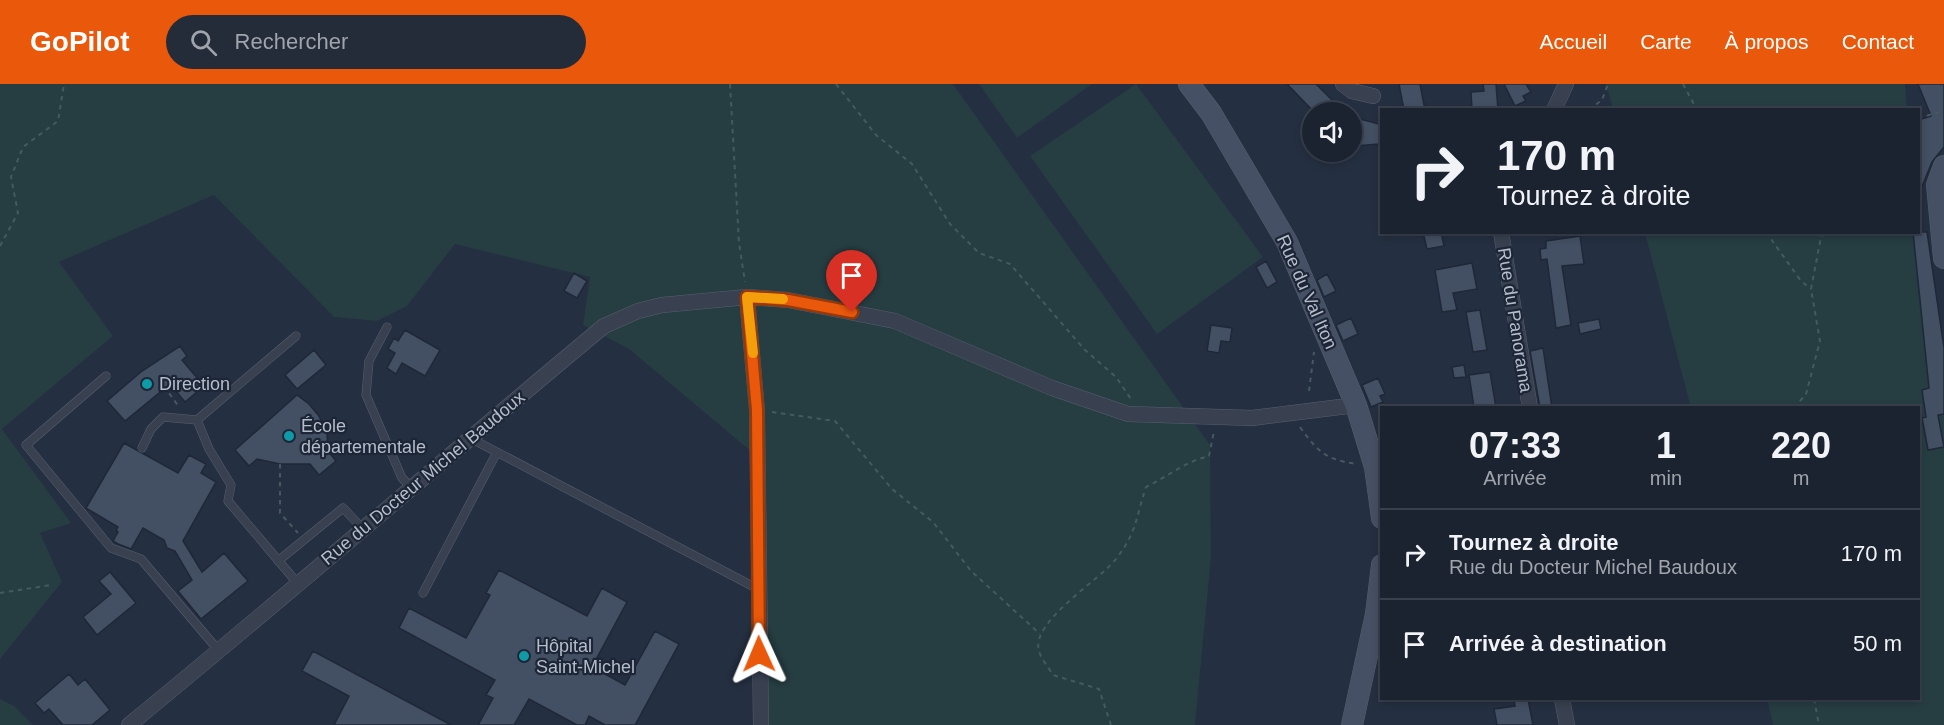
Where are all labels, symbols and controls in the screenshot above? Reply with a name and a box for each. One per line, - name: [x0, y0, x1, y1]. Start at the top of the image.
- search box: [166, 15, 586, 69]
- text: GoPilot: [30, 26, 130, 57]
- icon: search: [187, 26, 220, 59]
- text: Rechercher: [235, 29, 348, 54]
- text: Accueil: [1540, 30, 1607, 53]
- text: Carte: [1640, 30, 1692, 53]
- text: À propos: [1725, 30, 1809, 53]
- text: Contact: [1842, 30, 1914, 53]
- map controls: [1302, 102, 1362, 162]
- button: sound: [1302, 102, 1362, 162]
- icon: right: [1398, 132, 1476, 210]
- text: 170 m: [1497, 132, 1616, 179]
- text: Tournez à droite: [1497, 181, 1691, 211]
- street label: Rue du Val Iton: [1273, 232, 1341, 352]
- street label: Rue du Panorama: [1494, 246, 1536, 395]
- pin: [826, 250, 877, 312]
- icon: arrive: [835, 259, 868, 292]
- place label: Direction: [159, 374, 230, 394]
- marker: Direction: [140, 377, 154, 391]
- street label: Rue du Docteur Michel Baudoux: [317, 387, 529, 569]
- place label: École départementale: [301, 416, 426, 457]
- text: 07:33: [1469, 425, 1561, 466]
- text: 1: [1656, 425, 1676, 466]
- text: 220: [1771, 425, 1831, 466]
- marker: École départementale: [282, 429, 296, 443]
- text: Arrivée: [1483, 467, 1547, 489]
- text: min: [1650, 467, 1682, 489]
- text: m: [1793, 467, 1809, 489]
- text: Tournez à droite: [1449, 530, 1619, 555]
- icon: right: [1398, 538, 1431, 571]
- text: 170 m: [1841, 541, 1902, 566]
- text: Rue du Docteur Michel Baudoux: [1449, 556, 1737, 578]
- position arrow: [727, 622, 791, 686]
- icon: arrive: [1398, 628, 1431, 661]
- text: Arrivée à destination: [1449, 631, 1667, 656]
- text: 50 m: [1853, 631, 1902, 656]
- place label: Hôpital Saint-Michel: [536, 636, 635, 677]
- marker: Hôpital Saint-Michel: [517, 649, 531, 663]

